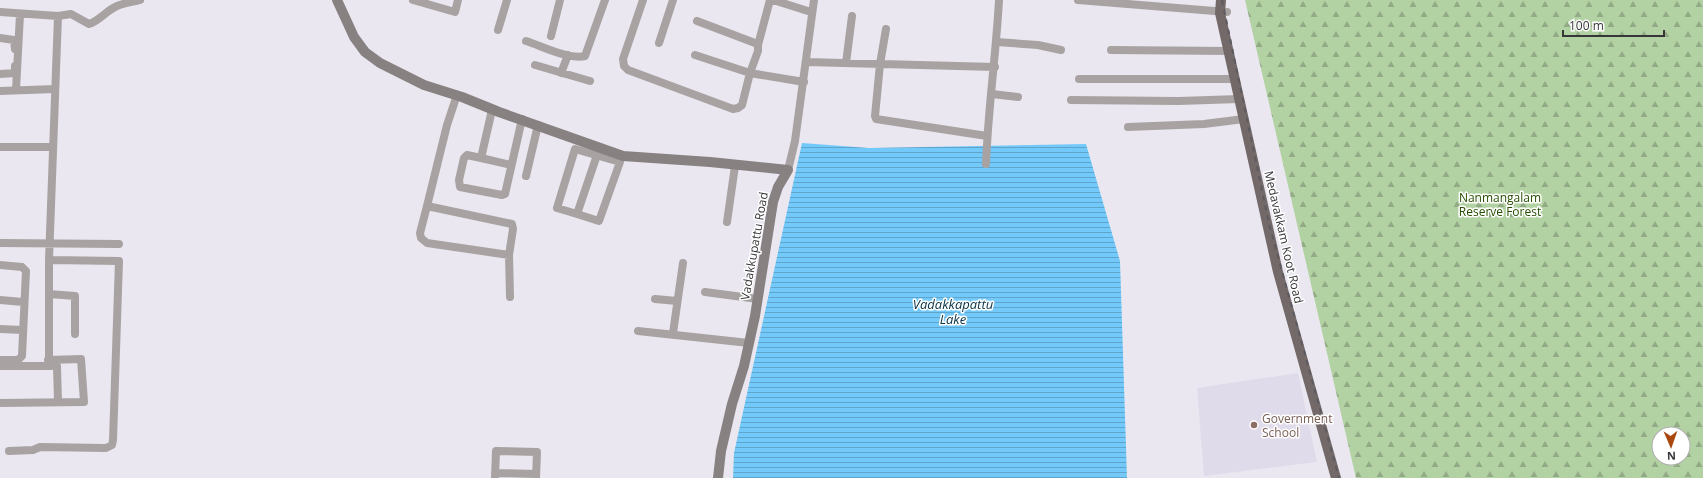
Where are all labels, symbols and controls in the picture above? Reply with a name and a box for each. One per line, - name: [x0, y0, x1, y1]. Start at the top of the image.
- scale bar: [1563, 12, 1664, 38]
- text: 100 m: [1569, 17, 1604, 34]
- street label: Medavakkam Koot Road: [1260, 169, 1308, 305]
- park label: Nanmangalam Reserve Forest: [1459, 189, 1541, 220]
- street label: Vadakkupattu Road: [736, 191, 772, 301]
- water label: Vadakkapattu Lake: [913, 295, 994, 328]
- place label: Government School: [1262, 410, 1332, 441]
- marker: Government School: [1249, 420, 1259, 430]
- north arrow: [1651, 426, 1691, 466]
- text: N: [1667, 449, 1676, 464]

